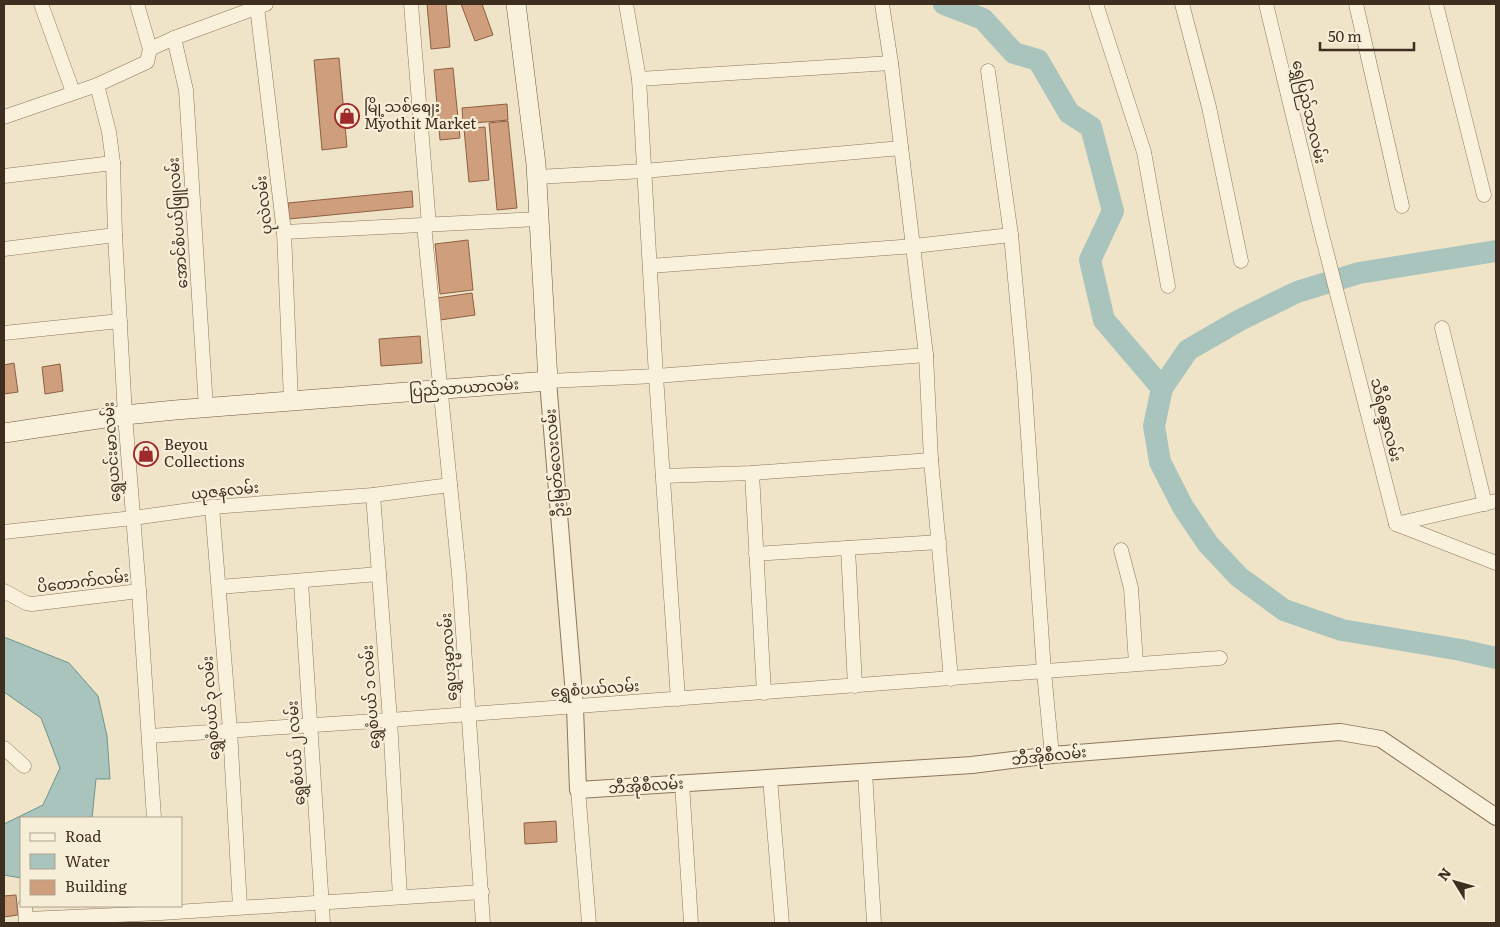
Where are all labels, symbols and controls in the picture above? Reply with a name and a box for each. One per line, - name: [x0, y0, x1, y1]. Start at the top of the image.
- scale bar: [1320, 20, 1414, 52]
- text: 50 m: [1328, 24, 1362, 47]
- street label: ရွှေပြည်သာလမ်း: [1285, 58, 1334, 166]
- place label: မြို့သစ်စျေး Myothit Market: [364, 94, 476, 134]
- shop icon: မြို့သစ်စျေး Myothit Market: [334, 103, 360, 129]
- street label: အောင်စံပယ်ဖြူလမ်း: [160, 156, 195, 290]
- street label: ပုလဲလမ်း: [248, 174, 279, 236]
- street label: ပြည်သာယာလမ်း: [408, 371, 520, 404]
- street label: သီရိစန္ဒာလမ်း: [1364, 375, 1409, 465]
- street label: ရွှေယင်းမာလမ်း: [96, 401, 127, 503]
- street label: ဦးမြတ်လေးလမ်း: [537, 408, 572, 518]
- place label: Beyou Collections: [164, 432, 245, 472]
- shop icon: Beyou Collections: [133, 441, 159, 467]
- street label: ယုဇနလမ်း: [190, 475, 260, 506]
- street label: ပိတောက်လမ်း: [36, 563, 130, 598]
- street label: ရွှေပဒုမ္မာလမ်း: [433, 612, 464, 702]
- street label: ရွှေစံပယ် ၁ လမ်း: [354, 644, 387, 750]
- street label: ရွှေစံပယ် ၃ လမ်း: [194, 655, 227, 761]
- street label: ရွှေစံပယ်လမ်း: [550, 673, 640, 704]
- street label: ရွှေစံပယ် ၂ လမ်း: [279, 700, 312, 806]
- street label: ဘီအိုစီလမ်း: [1010, 739, 1088, 772]
- street label: ဘီအိုစီလမ်း: [608, 770, 684, 801]
- legend: [20, 817, 182, 907]
- text: Road: [65, 824, 101, 847]
- text: Water: [65, 849, 110, 872]
- north arrow: [1430, 857, 1480, 907]
- text: N: [1432, 863, 1455, 884]
- text: Building: [65, 874, 127, 897]

